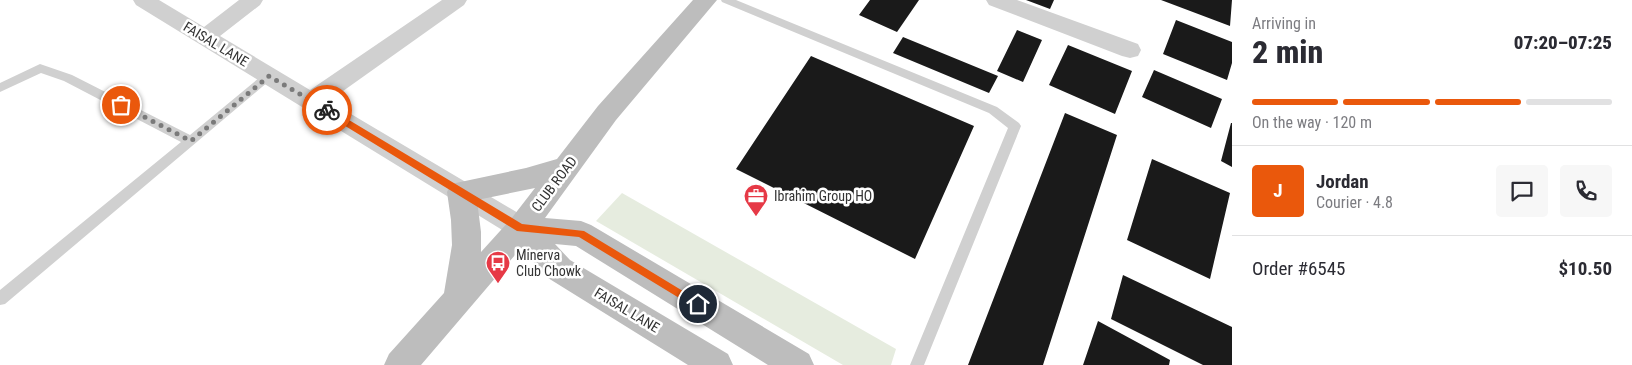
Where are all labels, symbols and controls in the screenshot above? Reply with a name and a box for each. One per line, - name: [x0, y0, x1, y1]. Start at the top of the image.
- text: Arriving in: [1252, 14, 1316, 33]
- street label: FAISAL LANE: [181, 18, 251, 70]
- text: 07:20–07:25: [1514, 31, 1612, 54]
- text: 2 min: [1252, 33, 1323, 71]
- pin: [100, 84, 142, 126]
- courier: [302, 85, 352, 135]
- icon: bag: [107, 91, 135, 119]
- icon: bike: [313, 96, 341, 124]
- text: On the way · 120 m: [1252, 113, 1372, 132]
- street label: CLUB ROAD: [528, 153, 580, 215]
- button: chat: [1496, 165, 1548, 217]
- button: phone: [1560, 165, 1612, 217]
- text: Jordan: [1316, 170, 1369, 193]
- text: J: [1273, 179, 1283, 202]
- office icon: Ibrahim Group HO: [743, 183, 769, 217]
- place label: Ibrahim Group HO: [774, 188, 872, 204]
- text: Courier · 4.8: [1316, 193, 1393, 212]
- place label: Minerva Club Chowk: [516, 247, 582, 279]
- bus stop icon: Minerva Club Chowk: [485, 250, 511, 284]
- text: Order #6545: [1252, 257, 1345, 280]
- text: $10.50: [1558, 257, 1612, 280]
- pin: [677, 283, 719, 325]
- street label: FAISAL LANE: [592, 284, 662, 336]
- icon: home: [684, 290, 712, 318]

